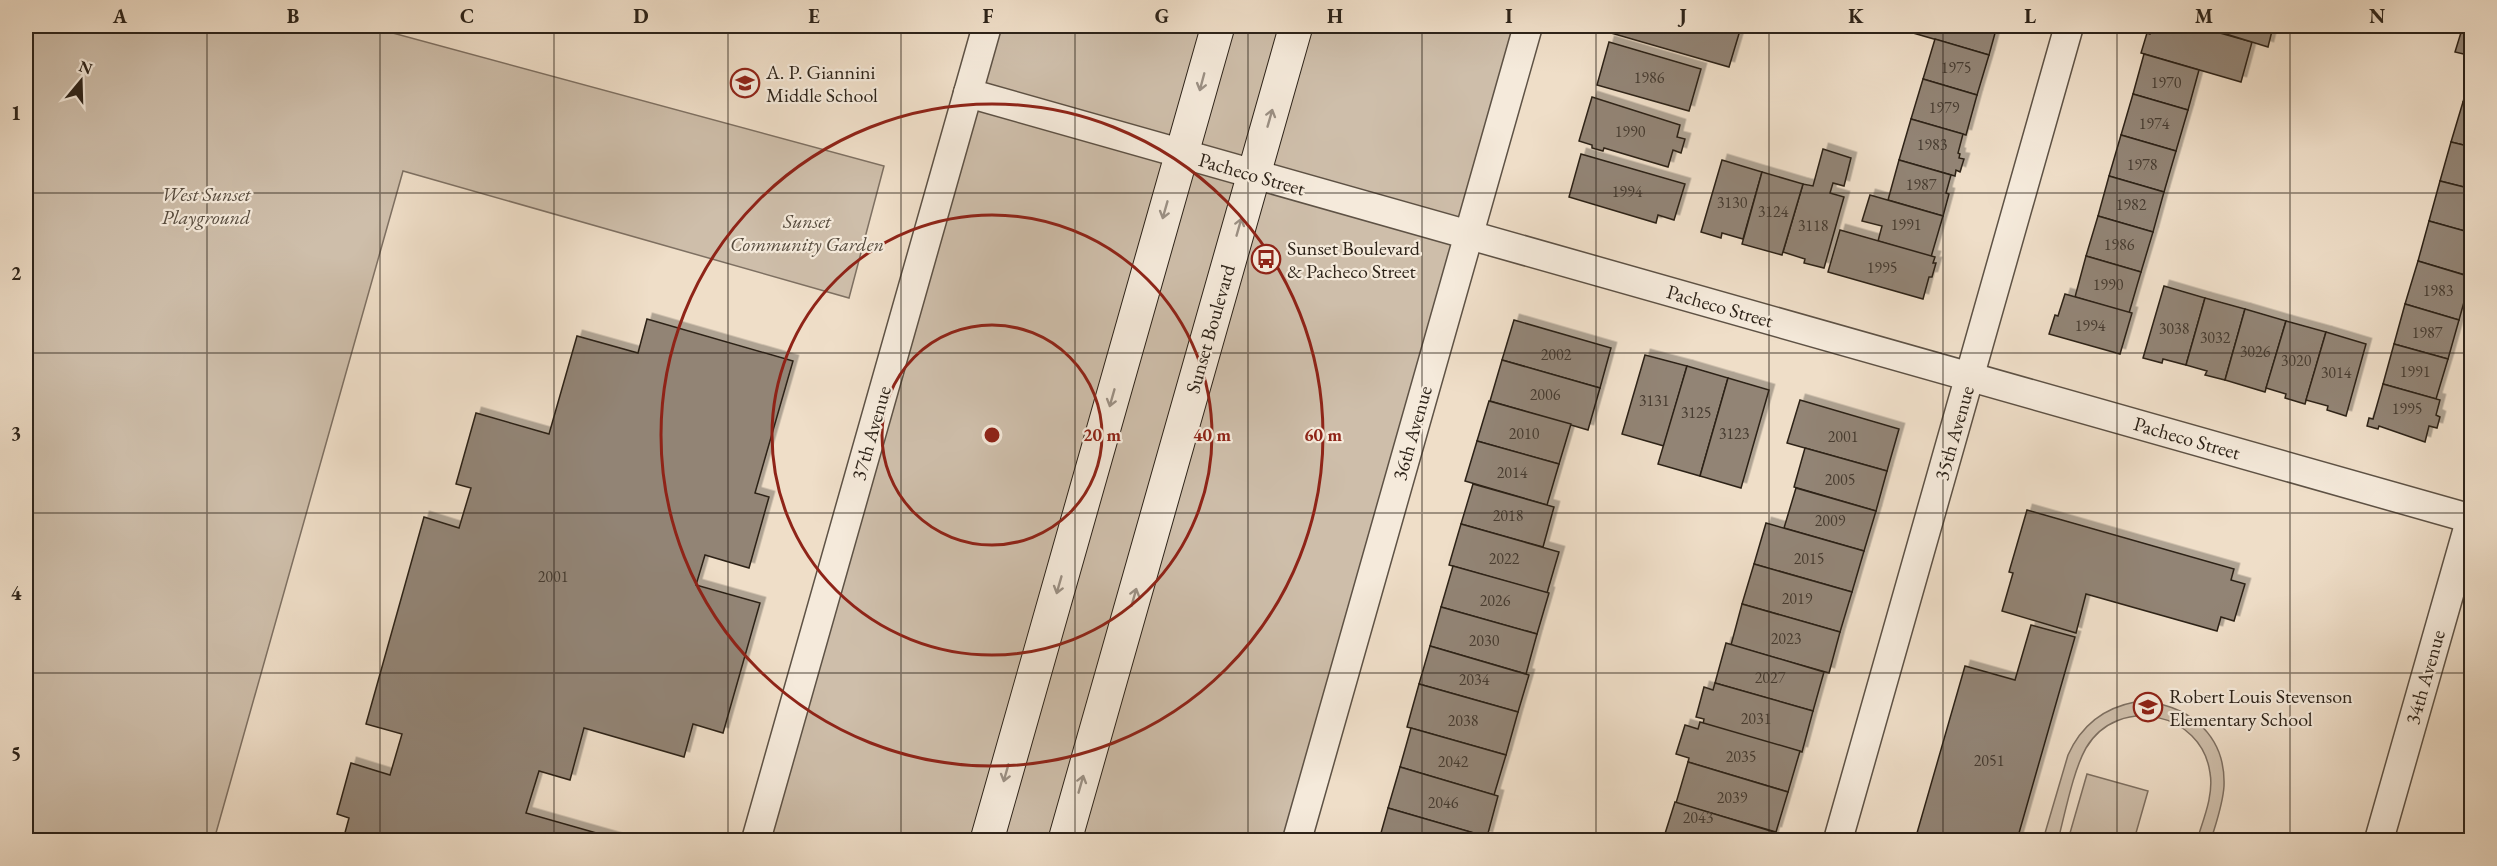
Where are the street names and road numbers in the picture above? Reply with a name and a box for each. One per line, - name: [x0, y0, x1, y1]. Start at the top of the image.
- street label: Pacheco Street: [1196, 146, 1309, 202]
- street label: Sunset Boulevard: [1179, 261, 1241, 396]
- street label: Pacheco Street: [1664, 278, 1777, 334]
- street label: 37th Avenue: [845, 383, 897, 483]
- street label: 36th Avenue: [1386, 383, 1438, 483]
- street label: 35th Avenue: [1928, 383, 1980, 483]
- street label: Pacheco Street: [2131, 410, 2244, 466]
- street label: 34th Avenue: [2399, 627, 2451, 727]

